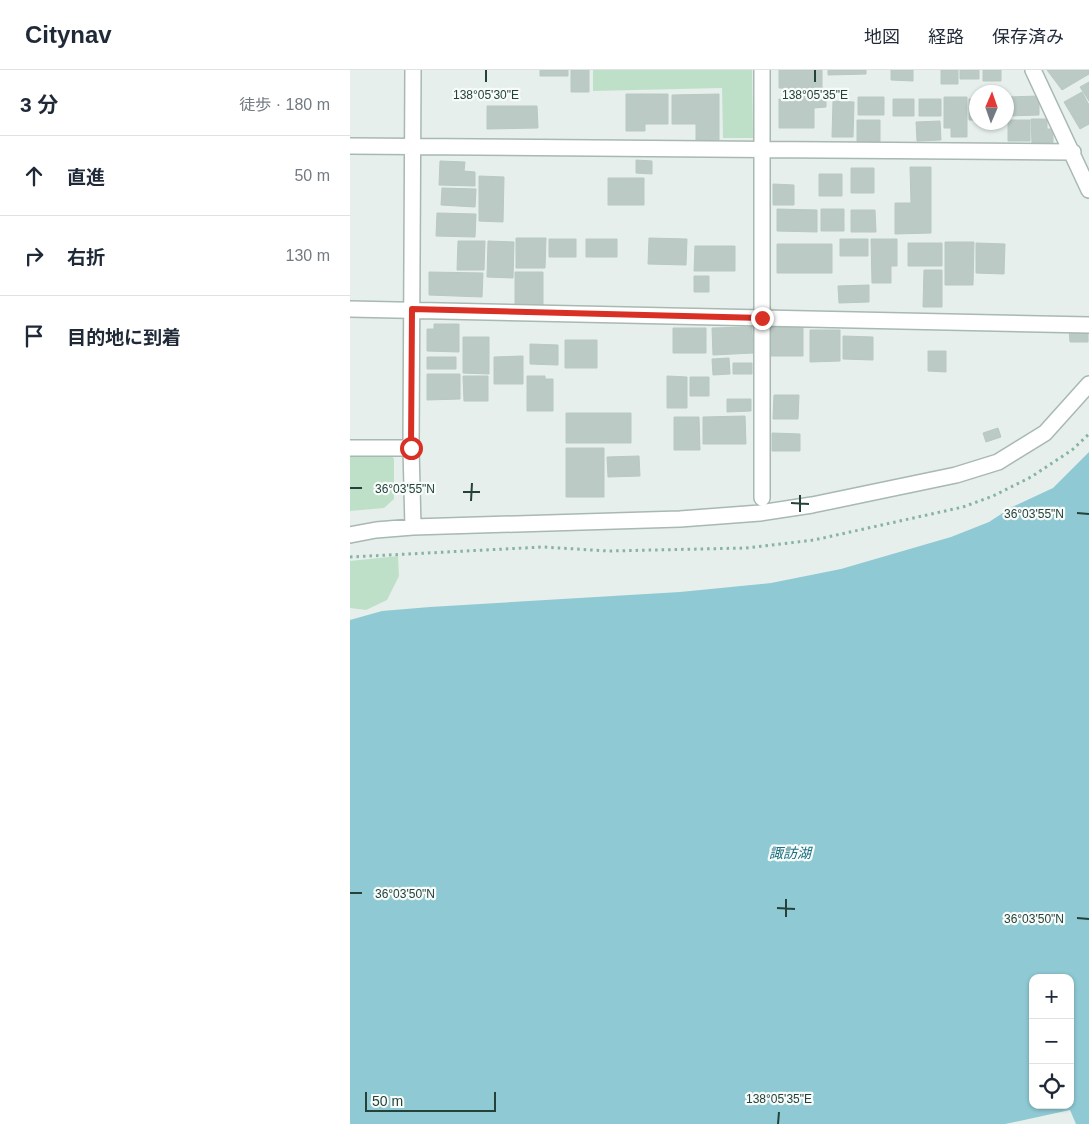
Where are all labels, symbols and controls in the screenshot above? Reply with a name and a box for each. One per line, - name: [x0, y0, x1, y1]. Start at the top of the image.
- text: Citynav: [25, 21, 112, 48]
- text: 地図: [864, 27, 900, 47]
- text: 経路: [928, 27, 964, 47]
- text: 保存済み: [992, 27, 1064, 47]
- north arrow: [969, 85, 1014, 130]
- text: 138°05'30"E: [453, 88, 519, 102]
- text: 138°05'35"E: [782, 88, 848, 102]
- text: 3 分: [20, 93, 59, 116]
- text: 徒歩 · 180 m: [239, 96, 330, 113]
- icon: ahead: [20, 162, 48, 190]
- text: 直進: [67, 167, 105, 188]
- text: 50 m: [294, 167, 330, 184]
- icon: right: [20, 242, 48, 270]
- text: 右折: [67, 247, 105, 268]
- text: 130 m: [286, 247, 330, 264]
- route end: [751, 307, 774, 330]
- icon: arrive: [20, 322, 48, 350]
- text: 目的地に到着: [67, 327, 181, 348]
- route start: [400, 437, 423, 460]
- text: 36°03'55"N: [375, 482, 435, 496]
- text: 36°03'55"N: [1004, 507, 1064, 521]
- water label: 諏訪湖: [769, 845, 813, 861]
- text: 36°03'50"N: [375, 887, 435, 901]
- text: 36°03'50"N: [1004, 912, 1064, 926]
- map controls: [1029, 974, 1074, 1109]
- button: +: [1029, 974, 1074, 1019]
- button: −: [1029, 1019, 1074, 1064]
- button: locate: [1029, 1064, 1074, 1109]
- scale bar: [365, 1089, 496, 1112]
- text: 138°05'35"E: [746, 1092, 812, 1106]
- text: 50 m: [372, 1093, 403, 1109]

